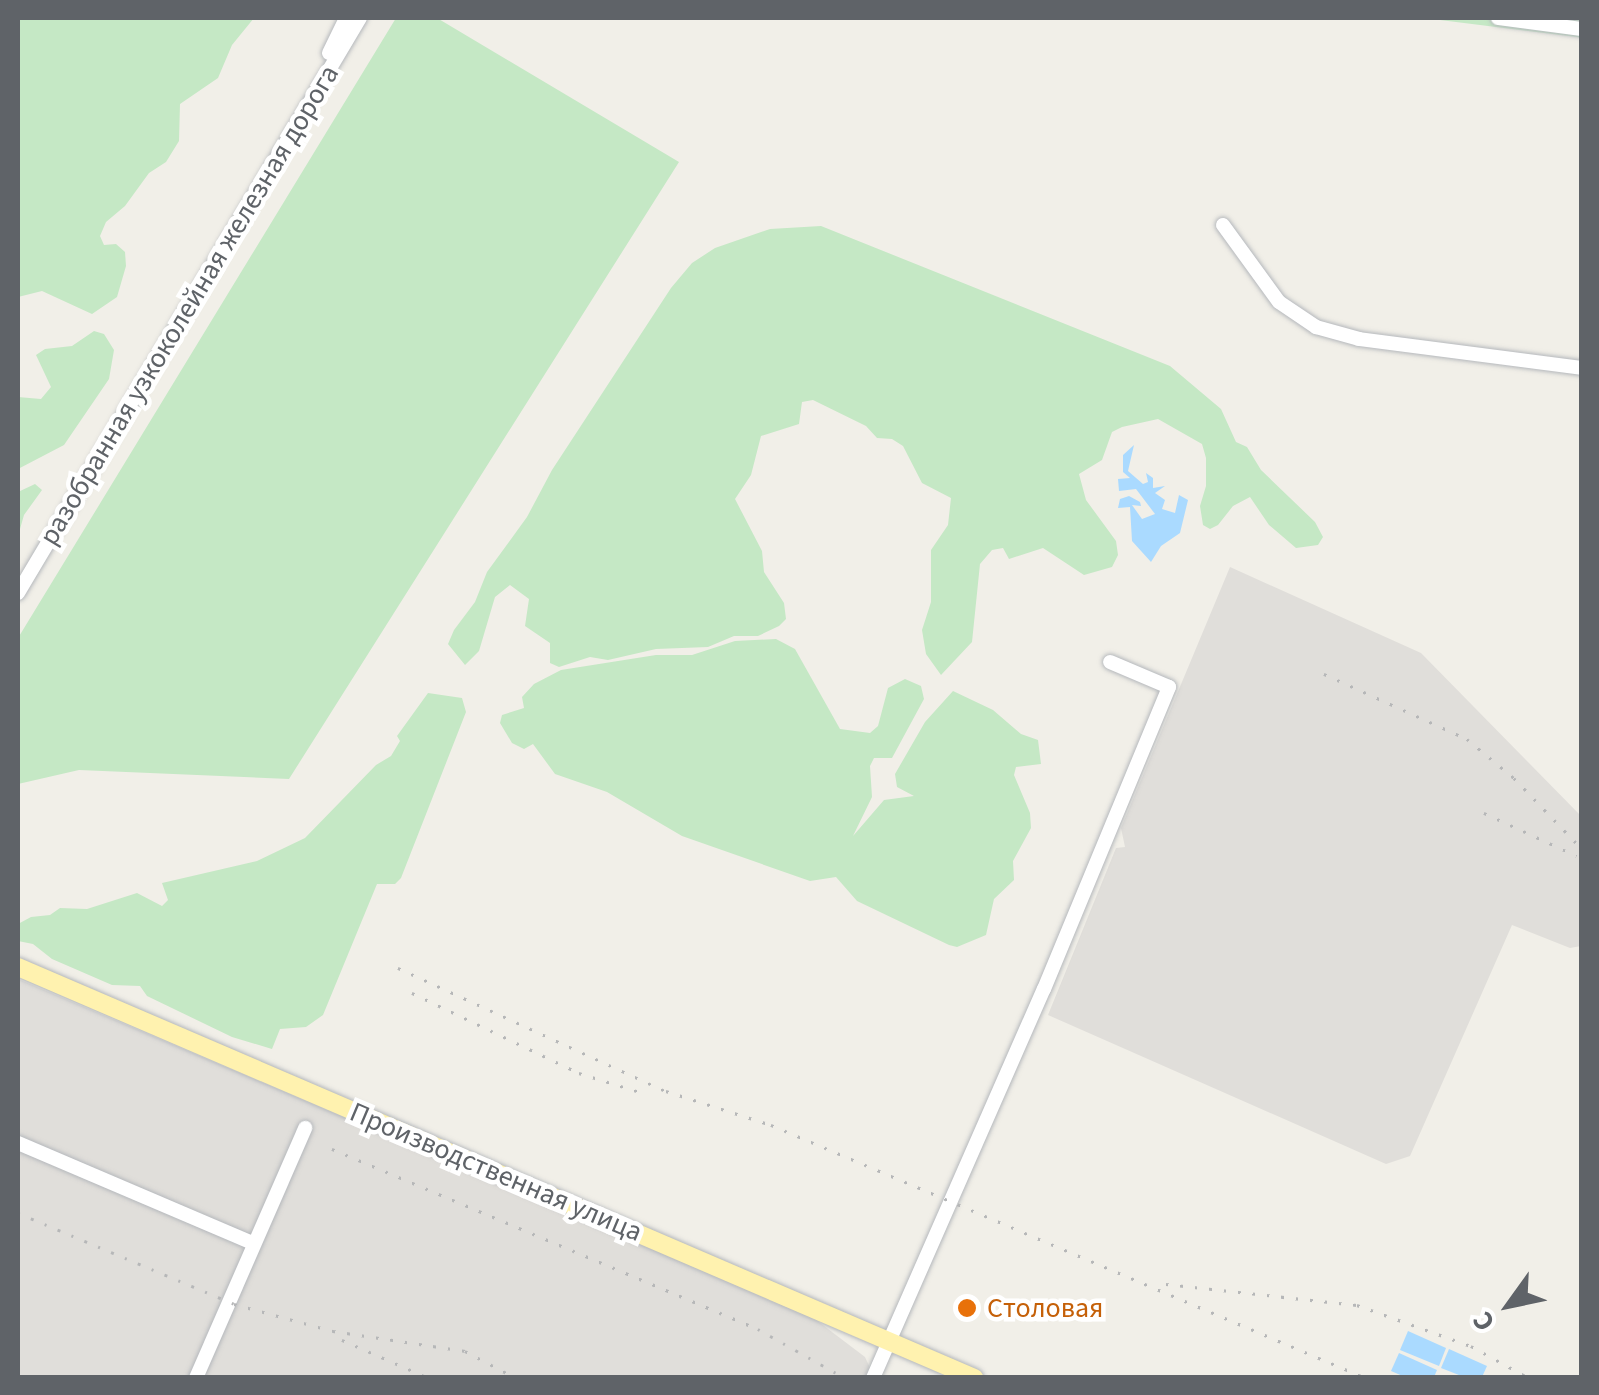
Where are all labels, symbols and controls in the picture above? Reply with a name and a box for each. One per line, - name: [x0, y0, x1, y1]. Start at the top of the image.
- street label: разобранная узкоколейная железная дорога: [32, 59, 346, 551]
- street label: Производственная улица: [345, 1095, 647, 1249]
- north arrow: [1459, 1255, 1559, 1355]
- place label: Cтоловая: [987, 1291, 1103, 1325]
- marker: Cтоловая: [956, 1297, 978, 1319]
- text: С: [1463, 1304, 1505, 1339]

